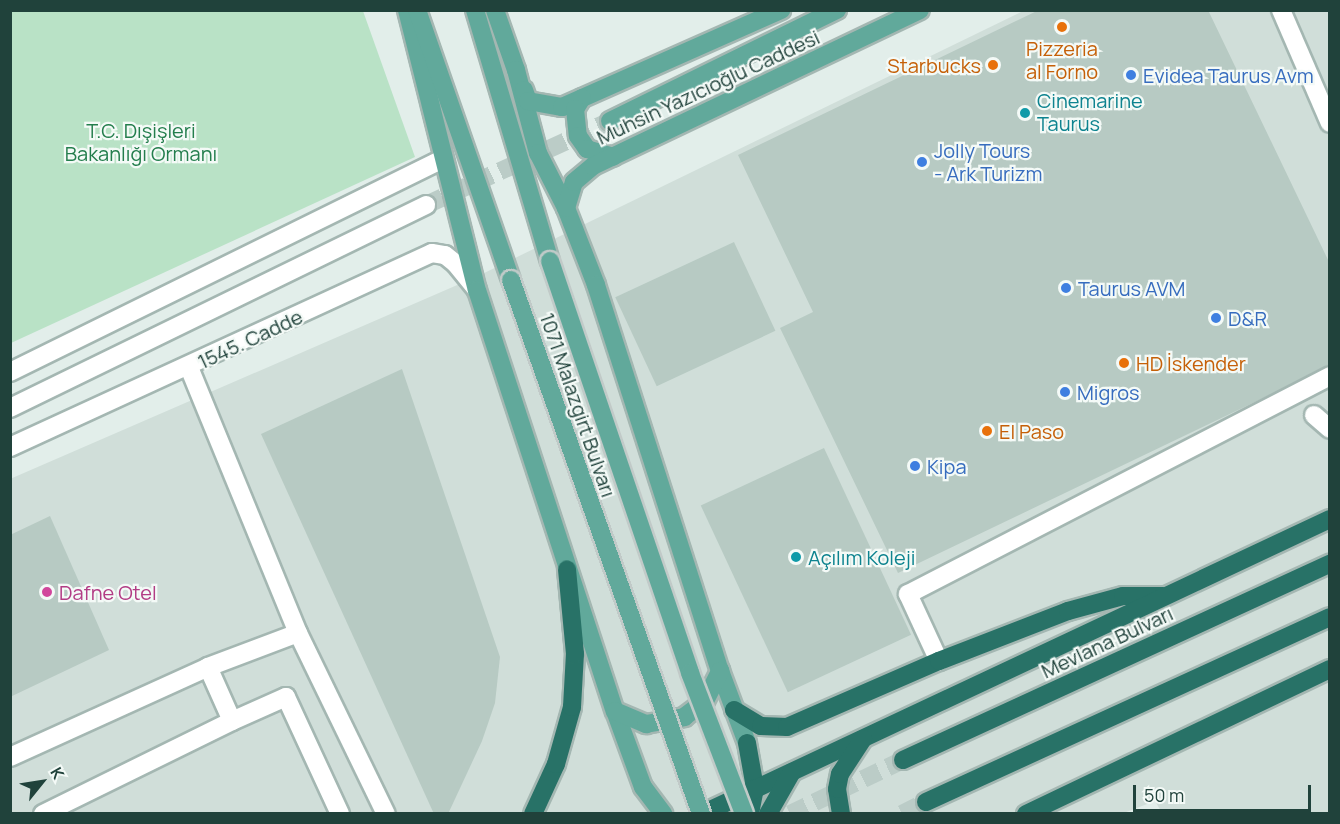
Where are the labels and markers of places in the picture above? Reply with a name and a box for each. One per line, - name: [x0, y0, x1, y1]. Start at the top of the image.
- marker: Pizzeria al Forno: [1055, 20, 1069, 34]
- place label: Pizzeria al Forno: [1026, 36, 1098, 83]
- place label: Starbucks: [887, 53, 981, 77]
- marker: Starbucks: [986, 58, 1000, 72]
- place label: Evidea Taurus Avm: [1143, 63, 1314, 87]
- marker: Evidea Taurus Avm: [1124, 68, 1138, 82]
- place label: Cinemarine Taurus: [1037, 89, 1143, 136]
- marker: Cinemarine Taurus: [1018, 106, 1032, 120]
- place label: Jolly Tours - Ark Turizm: [934, 138, 1042, 185]
- marker: Jolly Tours - Ark Turizm: [915, 155, 929, 169]
- place label: Taurus AVM: [1078, 276, 1185, 300]
- marker: Taurus AVM: [1059, 281, 1073, 295]
- place label: D&R: [1228, 306, 1267, 330]
- marker: D&R: [1209, 311, 1223, 325]
- place label: HD İskender: [1136, 351, 1246, 375]
- marker: HD İskender: [1117, 356, 1131, 370]
- place label: Migros: [1077, 380, 1140, 404]
- marker: Migros: [1058, 385, 1072, 399]
- place label: El Paso: [999, 419, 1064, 443]
- marker: El Paso: [980, 424, 994, 438]
- place label: Kipa: [927, 454, 966, 478]
- marker: Kipa: [908, 459, 922, 473]
- place label: Açılım Koleji: [808, 545, 915, 569]
- marker: Açılım Koleji: [789, 550, 803, 564]
- place label: Dafne Otel: [59, 580, 157, 604]
- marker: Dafne Otel: [40, 585, 54, 599]

